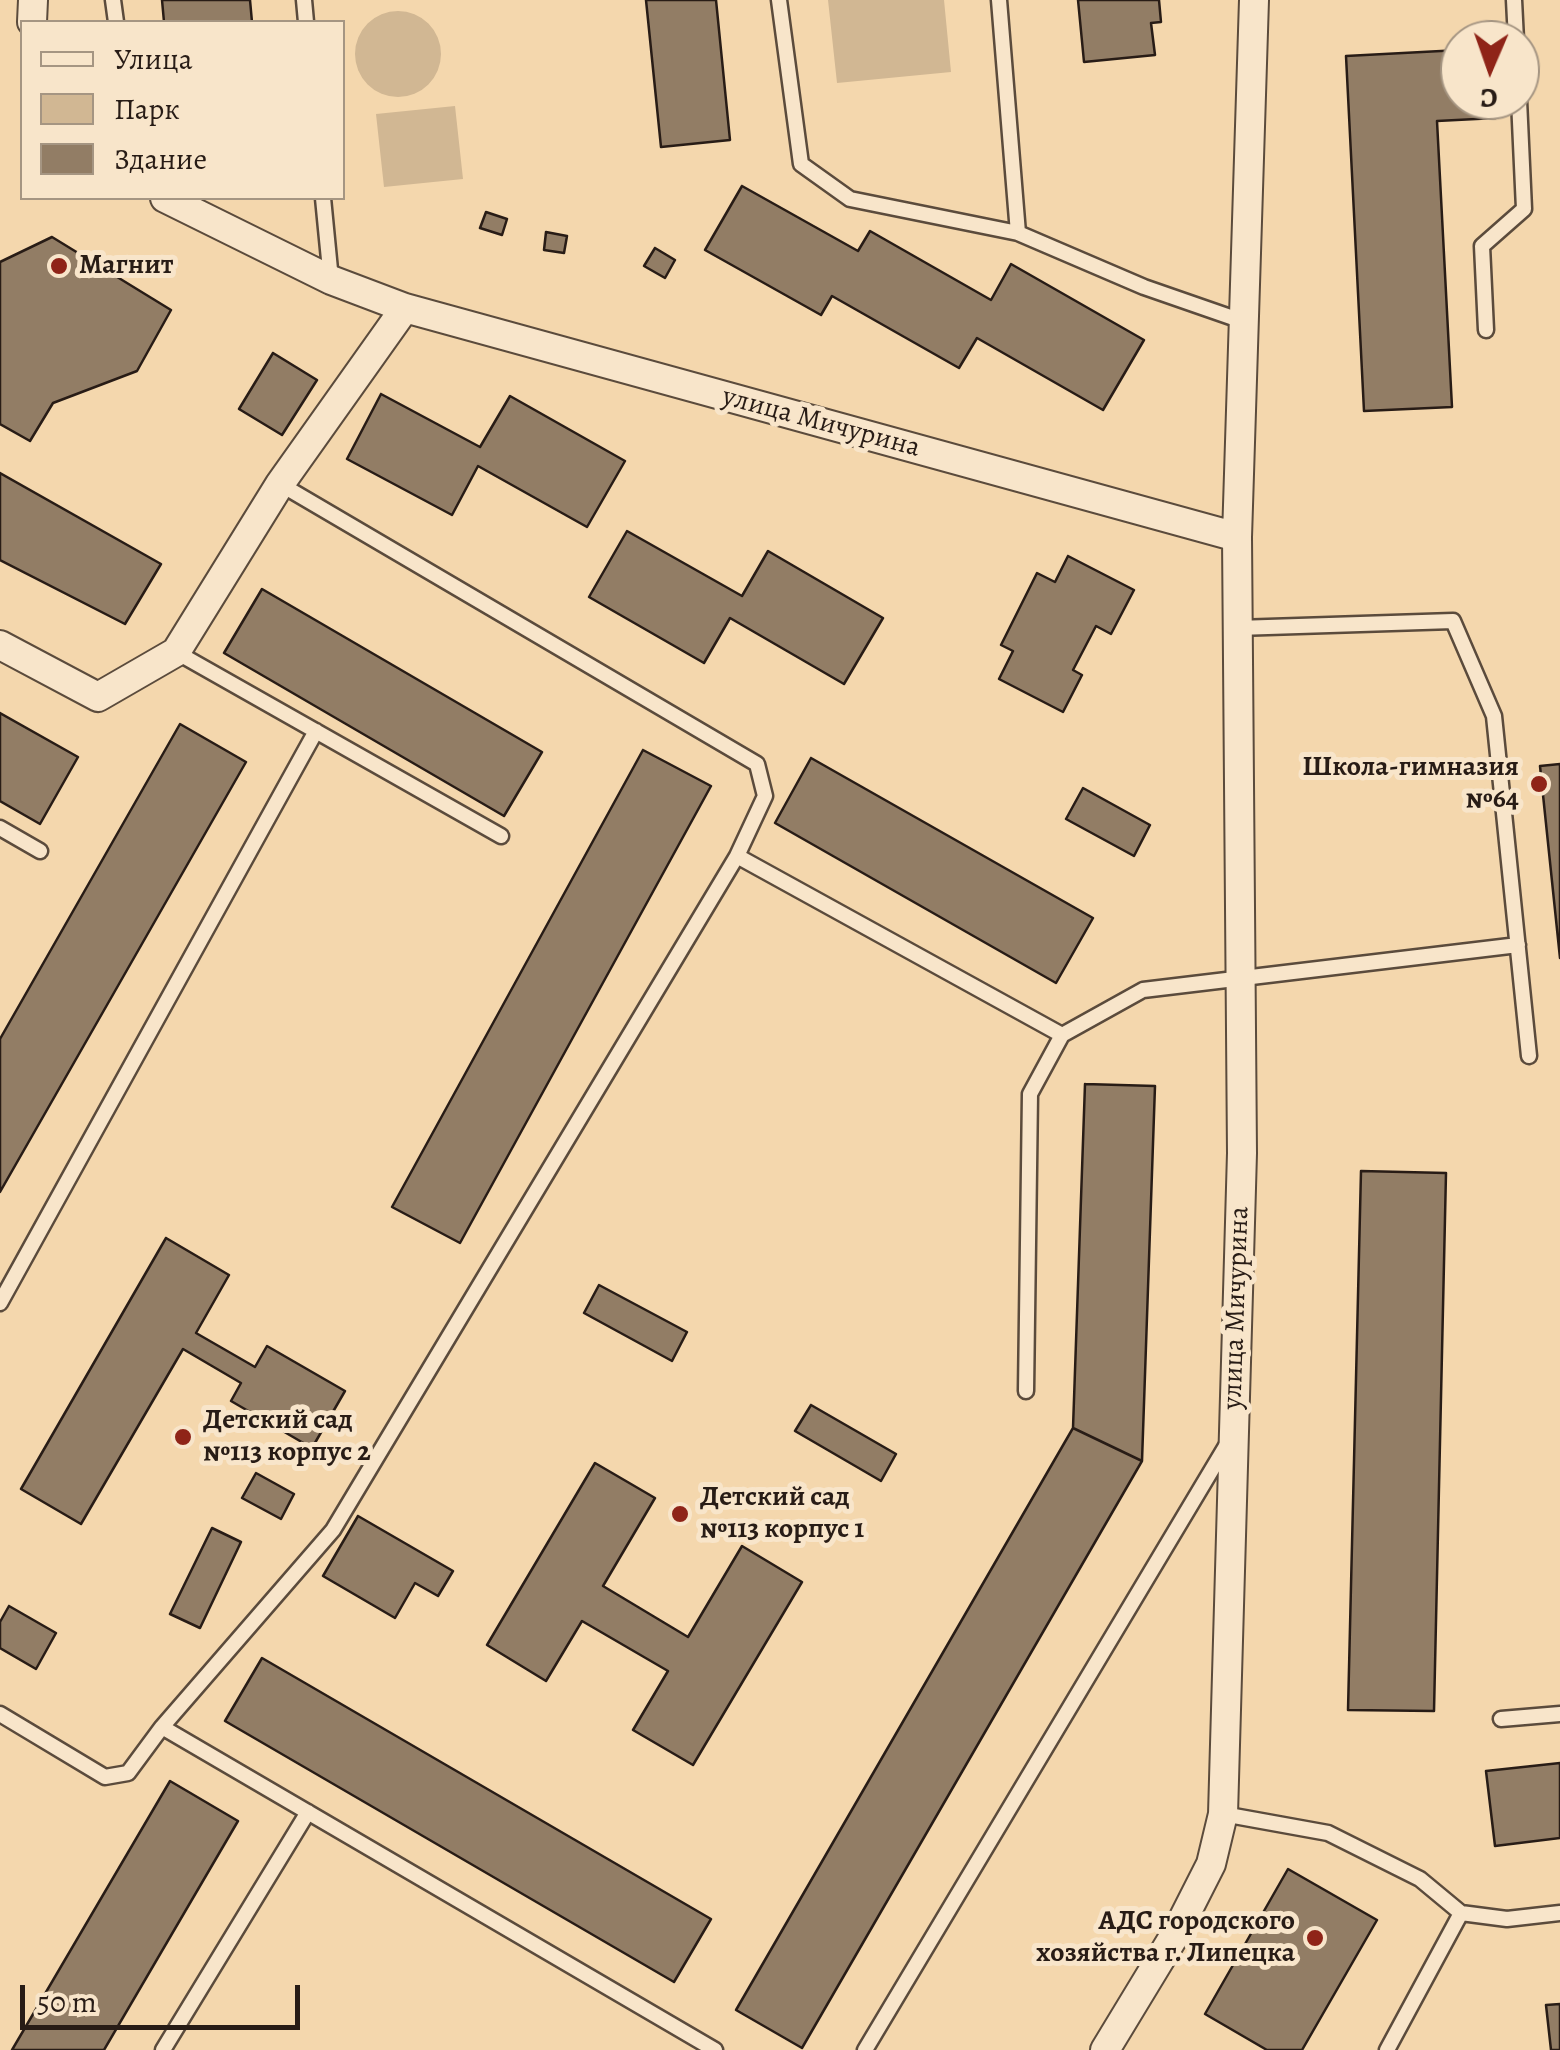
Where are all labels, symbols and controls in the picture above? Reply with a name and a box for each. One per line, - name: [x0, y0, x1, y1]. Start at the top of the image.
- legend: [20, 20, 345, 200]
- north arrow: [1440, 20, 1540, 120]
- text: Улица: [114, 39, 193, 79]
- text: С: [1480, 79, 1498, 117]
- text: Парк: [114, 89, 180, 129]
- text: Здание: [114, 139, 207, 179]
- place label: Магнит: [79, 249, 174, 283]
- marker: Магнит: [48, 255, 70, 277]
- street label: улица Мичурина: [718, 380, 924, 466]
- place label: Школа-гимназия №64: [1302, 751, 1519, 817]
- marker: Школа-гимназия №64: [1528, 773, 1550, 795]
- street label: улица Мичурина: [1217, 1206, 1257, 1410]
- place label: Детский сад №113 корпус 2: [203, 1404, 371, 1470]
- marker: Детский сад №113 корпус 2: [172, 1426, 194, 1448]
- place label: Детский сад №113 корпус 1: [700, 1481, 864, 1547]
- marker: Детский сад №113 корпус 1: [669, 1503, 691, 1525]
- place label: АДС городского хозяйства г. Липецка: [1036, 1905, 1295, 1971]
- marker: АДС городского хозяйства г. Липецка: [1304, 1927, 1326, 1949]
- scale bar: [25, 1965, 305, 2027]
- text: 50 m: [37, 1982, 97, 2022]

